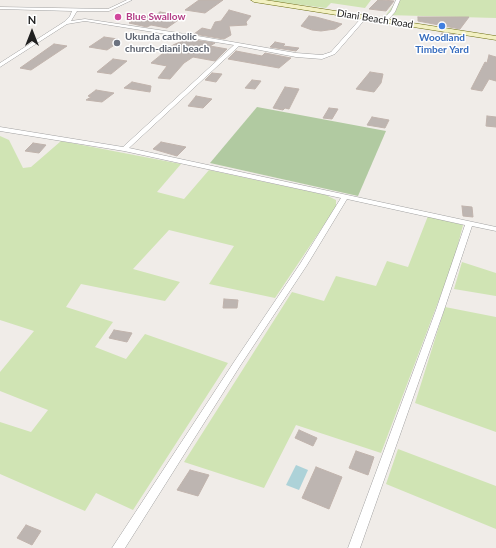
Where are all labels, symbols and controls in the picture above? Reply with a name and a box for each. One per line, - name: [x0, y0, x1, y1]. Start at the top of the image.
- street label: Diani Beach Road: [336, 7, 414, 31]
- place label: Blue Swallow: [126, 11, 185, 23]
- north arrow: [12, 12, 52, 52]
- marker: Blue Swallow: [113, 12, 123, 22]
- text: N: [28, 13, 36, 26]
- marker: Woodland Timber Yard: [437, 21, 447, 31]
- place label: Ukunda catholic church-diani beach: [125, 31, 209, 54]
- place label: Woodland Timber Yard: [415, 32, 469, 56]
- marker: Ukunda catholic church-diani beach: [112, 38, 122, 48]

